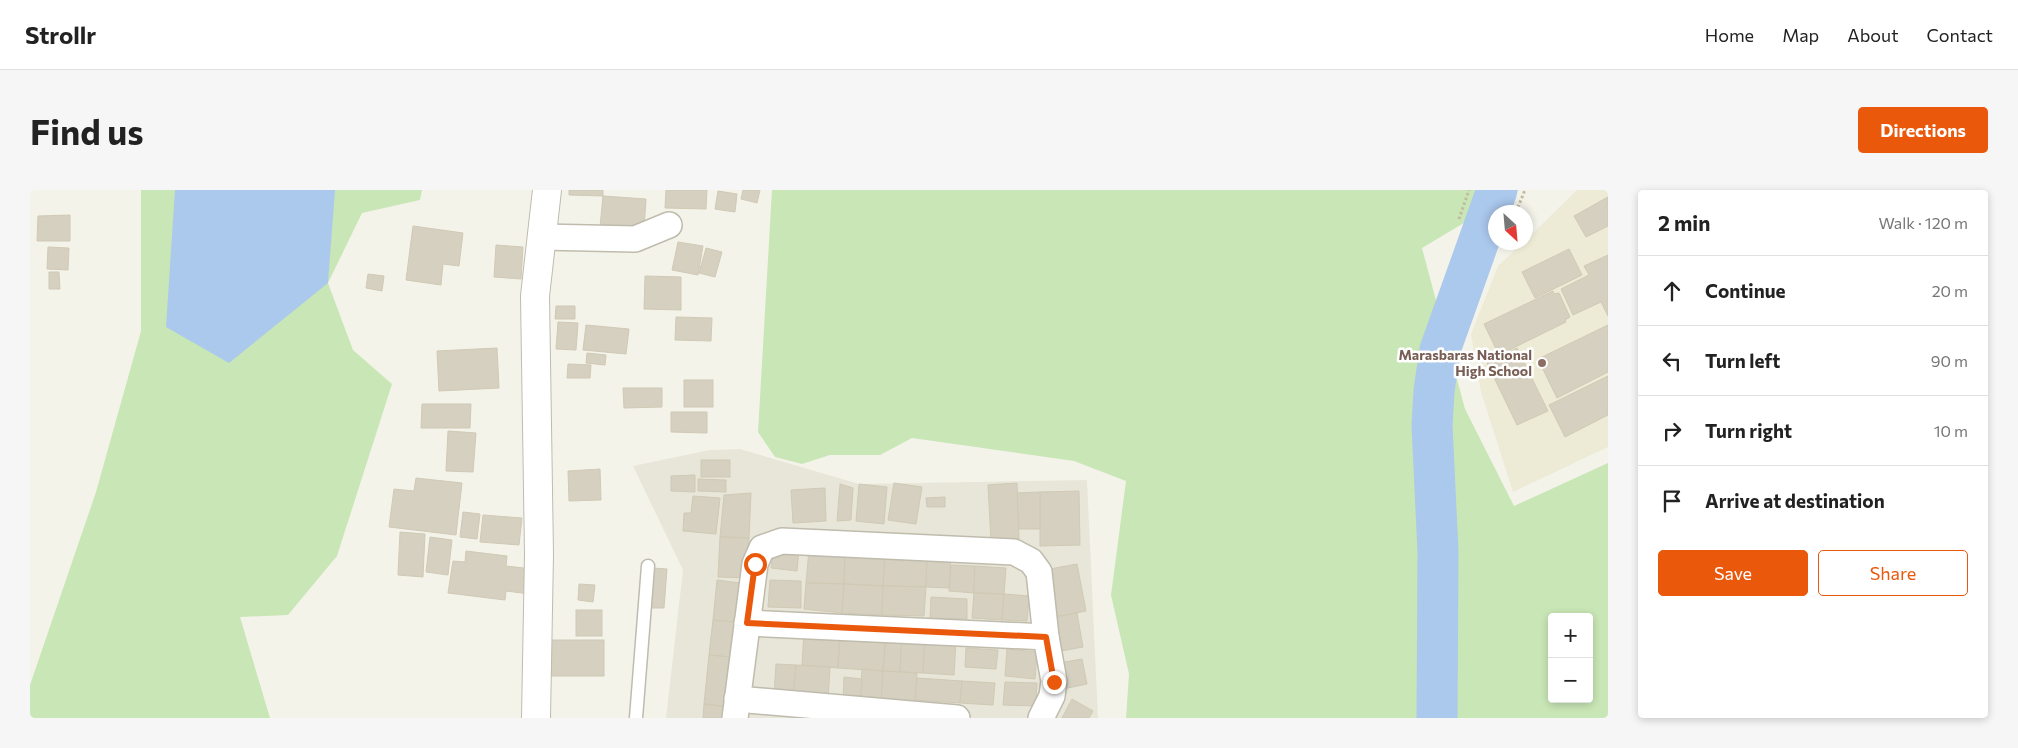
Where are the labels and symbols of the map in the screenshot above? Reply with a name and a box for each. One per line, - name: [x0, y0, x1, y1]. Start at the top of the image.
- north arrow: [1488, 205, 1533, 250]
- place label: Marasbaras National High School: [1399, 346, 1532, 379]
- marker: Marasbaras National High School: [1536, 357, 1548, 369]
- route start: [744, 553, 767, 576]
- route end: [1043, 671, 1066, 694]

